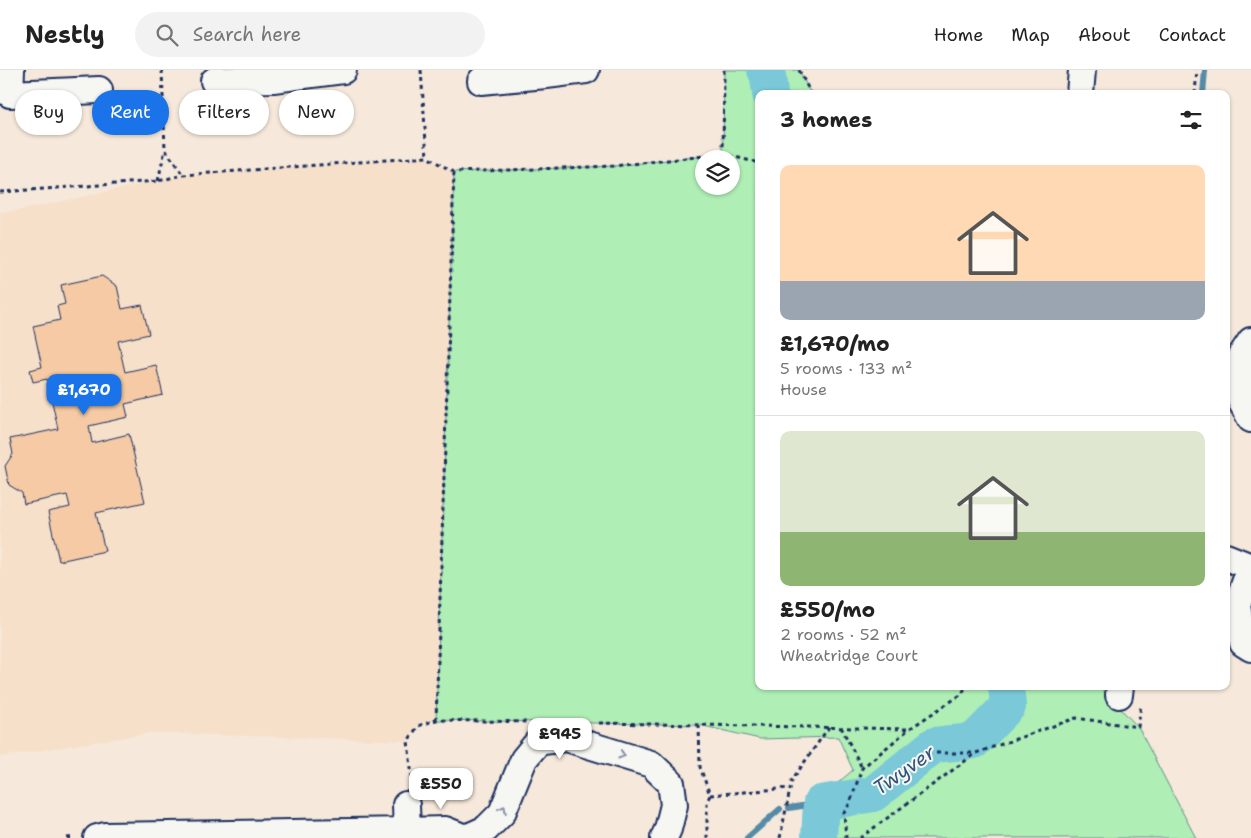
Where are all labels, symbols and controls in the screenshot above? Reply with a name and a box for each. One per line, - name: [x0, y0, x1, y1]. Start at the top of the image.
- search box: [135, 12, 485, 57]
- text: Nestly: [25, 19, 105, 51]
- icon: search: [153, 21, 181, 49]
- text: Search here: [193, 22, 301, 47]
- text: Home: [934, 23, 983, 47]
- text: Map: [1011, 23, 1050, 47]
- text: About: [1078, 23, 1131, 47]
- text: Contact: [1159, 23, 1226, 47]
- chip: Buy: [15, 90, 82, 135]
- chip: Rent: [92, 90, 169, 135]
- chip: Filters: [179, 90, 269, 135]
- chip: New: [279, 90, 354, 135]
- text: 3 homes: [780, 106, 872, 134]
- icon: filters: [1177, 106, 1205, 134]
- map controls: [695, 150, 740, 195]
- button: layers: [695, 150, 740, 195]
- icon: home: [948, 198, 1038, 288]
- text: £1,670/mo: [780, 330, 890, 358]
- text: 5 rooms · 133 m²: [780, 358, 912, 379]
- pin: £1,670: [43, 374, 125, 416]
- text: £1,670: [57, 379, 111, 400]
- text: House: [780, 379, 827, 400]
- icon: home: [948, 463, 1038, 553]
- text: £550/mo: [780, 596, 875, 624]
- text: 2 rooms · 52 m²: [780, 624, 907, 645]
- text: Wheatridge Court: [780, 645, 918, 666]
- pin: £945: [530, 718, 590, 760]
- text: £945: [539, 723, 581, 744]
- water label: Twyver: [868, 739, 941, 801]
- one-way arrow: [617, 749, 625, 759]
- pin: £550: [411, 768, 471, 810]
- text: £550: [420, 773, 462, 794]
- one-way arrow: [497, 805, 507, 814]

